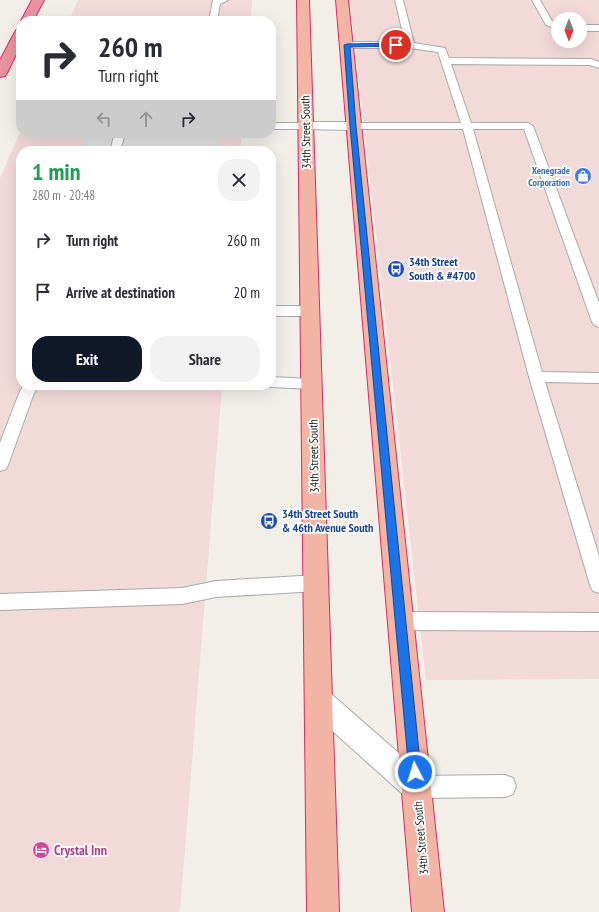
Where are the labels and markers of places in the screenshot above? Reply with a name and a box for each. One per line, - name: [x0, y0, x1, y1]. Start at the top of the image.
- pin: [379, 28, 413, 62]
- place label: Xenegrade Corporation: [528, 164, 571, 189]
- shop icon: Xenegrade Corporation: [573, 166, 593, 186]
- place label: 34th Street South & #4700: [409, 254, 476, 283]
- bus stop icon: 34th Street South & #4700: [386, 259, 406, 279]
- place label: 34th Street South & 46th Avenue South: [282, 506, 373, 535]
- bus stop icon: 34th Street South & 46th Avenue South: [259, 511, 279, 531]
- hotel icon: Crystal Inn: [31, 840, 51, 860]
- place label: Crystal Inn: [54, 841, 107, 859]

